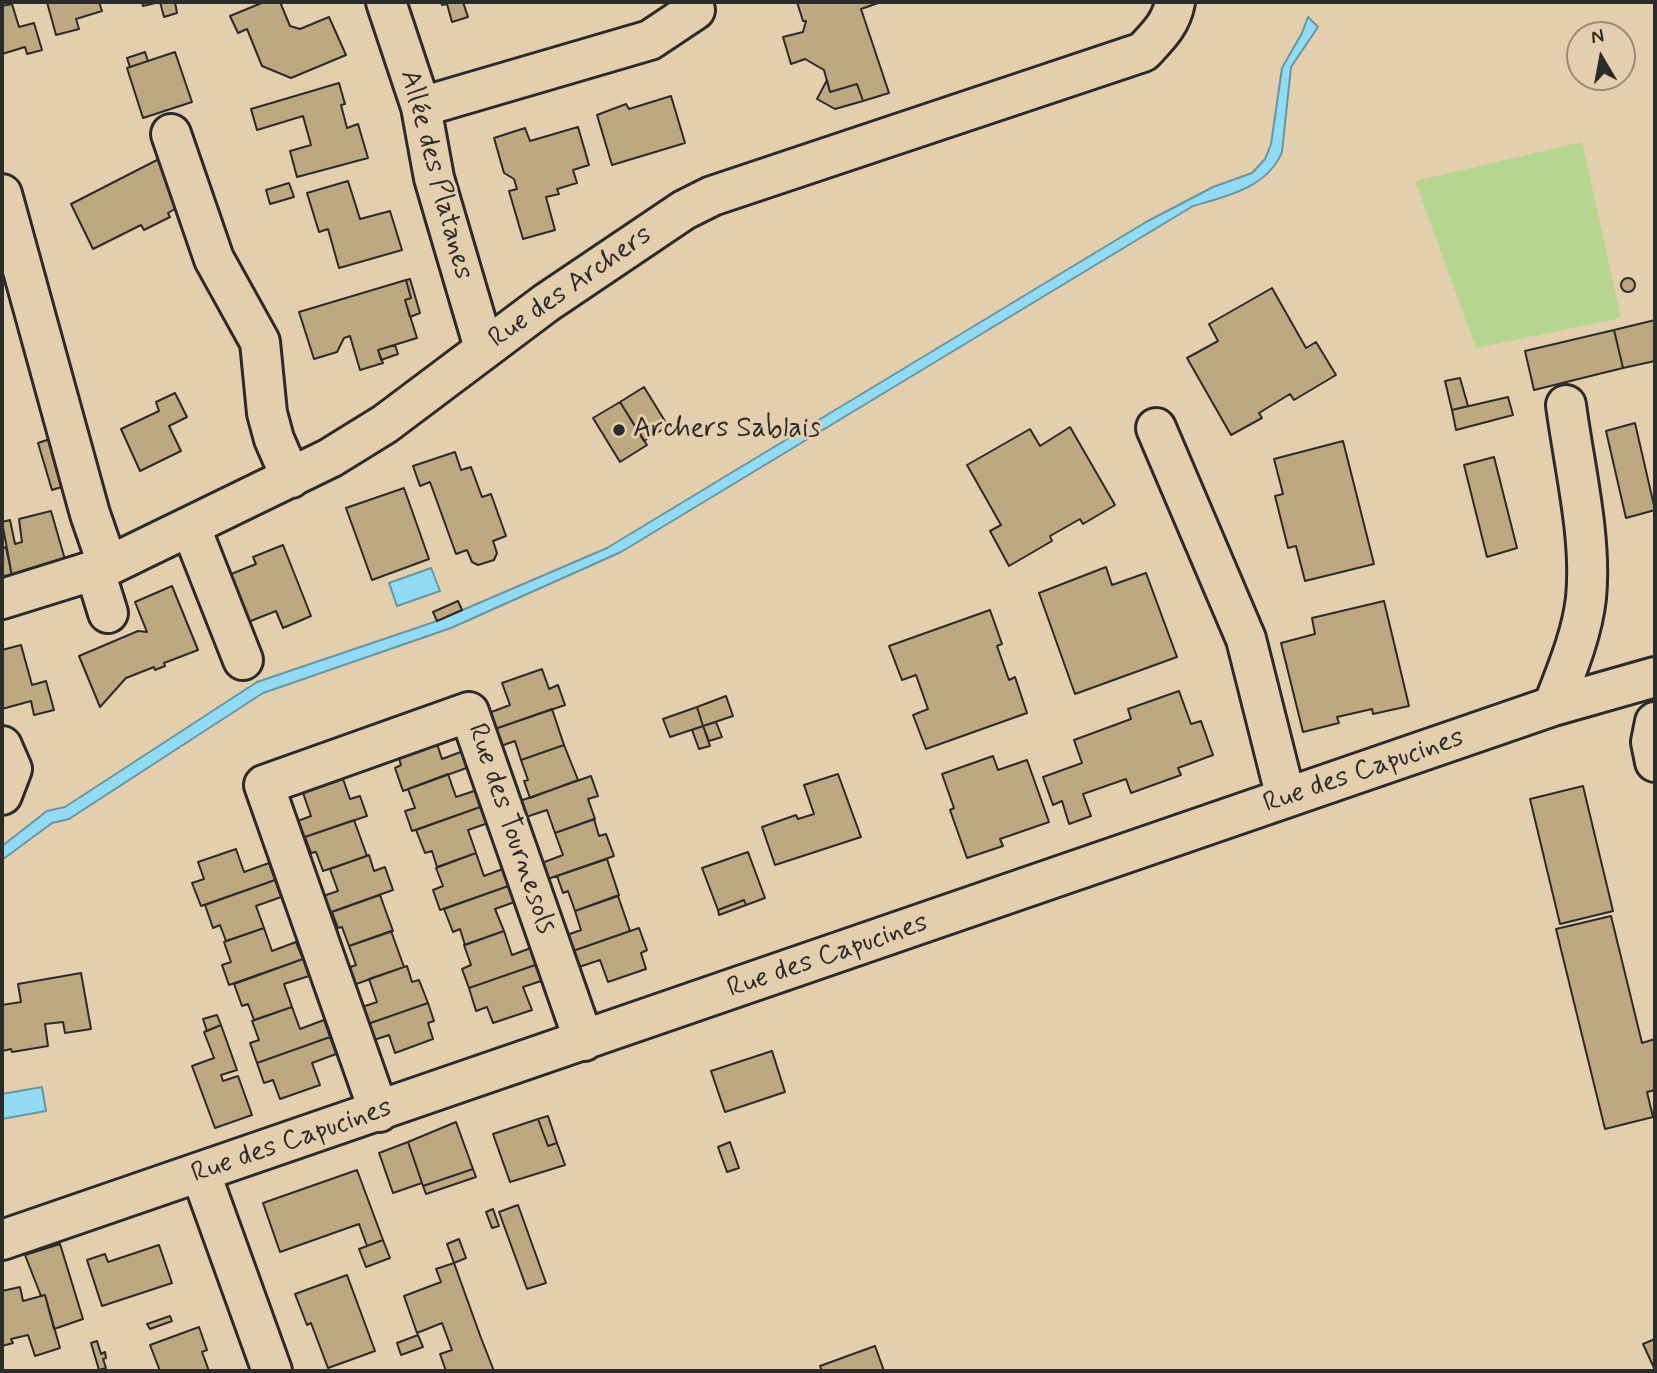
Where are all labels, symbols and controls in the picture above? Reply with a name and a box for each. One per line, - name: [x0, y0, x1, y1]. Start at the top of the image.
- north arrow: [1566, 21, 1636, 91]
- text: N: [1589, 23, 1606, 50]
- street label: Allée des Platanes: [391, 67, 479, 283]
- street label: Rue des Archers: [483, 219, 659, 357]
- place label: Archers Sablais: [633, 413, 821, 447]
- marker: Archers Sablais: [611, 422, 627, 438]
- street label: Rue des Tournesols: [458, 720, 562, 938]
- street label: Rue des Capucines: [1259, 722, 1469, 822]
- street label: Rue des Capucines: [723, 907, 933, 1007]
- street label: Rue des Capucines: [187, 1092, 397, 1192]

